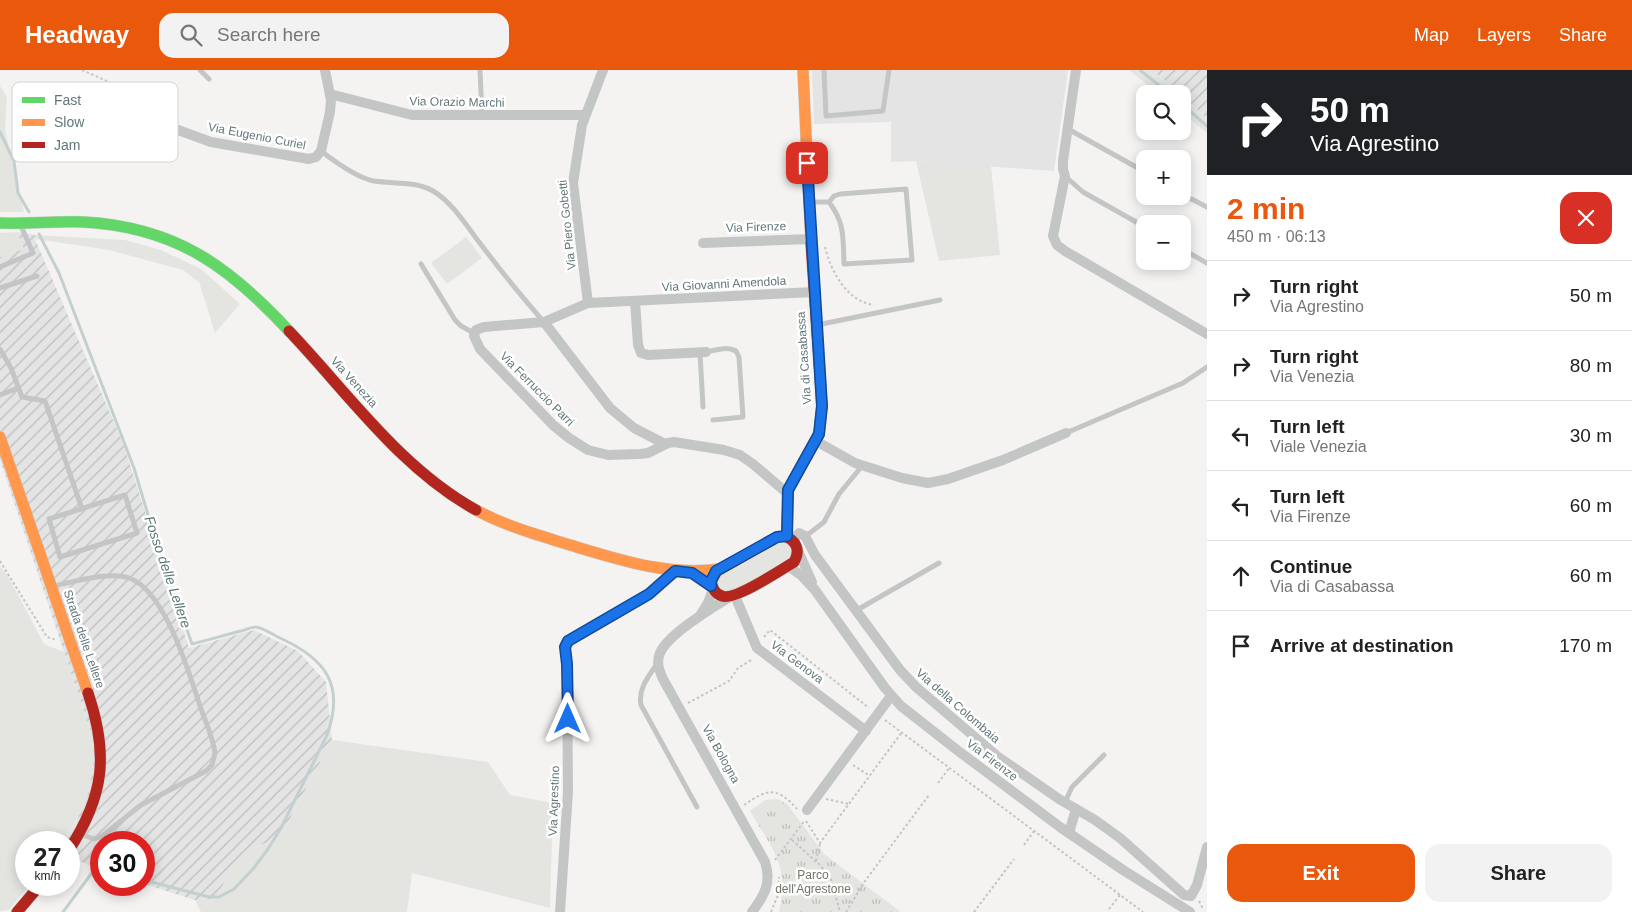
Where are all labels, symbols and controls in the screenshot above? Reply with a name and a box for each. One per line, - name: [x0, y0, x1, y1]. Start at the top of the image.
- search box: [159, 13, 509, 58]
- text: Headway: [25, 21, 129, 48]
- icon: search: [177, 21, 205, 49]
- text: Search here: [217, 24, 321, 45]
- text: Map: [1414, 25, 1449, 45]
- text: Layers: [1477, 25, 1531, 45]
- text: Share: [1559, 25, 1607, 45]
- legend: [12, 82, 178, 162]
- map controls: [1136, 85, 1191, 270]
- button: search: [1136, 85, 1191, 140]
- icon: right: [1227, 90, 1292, 155]
- text: 50 m: [1310, 90, 1390, 129]
- text: Fast: [54, 92, 81, 108]
- street label: Via Orazio Marchi: [409, 94, 505, 110]
- text: Slow: [54, 114, 85, 130]
- street label: Via Eugenio Curiel: [207, 120, 307, 152]
- text: Via Agrestino: [1310, 131, 1439, 156]
- text: Jam: [54, 137, 80, 153]
- pin: [786, 142, 828, 184]
- icon: arrive: [793, 149, 821, 177]
- button: +: [1136, 150, 1191, 205]
- street label: Via Piero Gobetti: [555, 179, 579, 271]
- text: 2 min: [1227, 192, 1305, 225]
- button: close: [1560, 192, 1612, 244]
- button: −: [1136, 215, 1191, 270]
- street label: Via Firenze: [726, 219, 787, 235]
- text: 450 m · 06:13: [1227, 228, 1326, 245]
- street label: Via Giovanni Amendola: [661, 274, 787, 294]
- text: Turn right: [1270, 276, 1358, 297]
- icon: right: [1227, 282, 1255, 310]
- text: 50 m: [1570, 285, 1612, 306]
- text: Via Agrestino: [1270, 298, 1364, 315]
- street label: Via di Casabassa: [794, 311, 814, 405]
- text: Turn right: [1270, 346, 1358, 367]
- street label: Via Ferruccio Parri: [497, 349, 577, 429]
- icon: right: [1227, 352, 1255, 380]
- street label: Via Venezia: [328, 354, 381, 410]
- text: 80 m: [1570, 355, 1612, 376]
- text: Via Venezia: [1270, 368, 1354, 385]
- text: Turn left: [1270, 416, 1345, 437]
- icon: left: [1227, 422, 1255, 450]
- text: 30 m: [1570, 425, 1612, 446]
- text: Viale Venezia: [1270, 438, 1367, 455]
- text: Turn left: [1270, 486, 1345, 507]
- icon: left: [1227, 492, 1255, 520]
- text: 60 m: [1570, 495, 1612, 516]
- text: Via Firenze: [1270, 508, 1351, 525]
- water label: Fosso delle Lellere: [141, 514, 195, 630]
- text: Continue: [1270, 556, 1352, 577]
- icon: ahead: [1227, 562, 1255, 590]
- text: 60 m: [1570, 565, 1612, 586]
- text: Via di Casabassa: [1270, 578, 1394, 595]
- street label: Strada delle Lellere: [61, 588, 108, 690]
- icon: arrive: [1227, 632, 1255, 660]
- text: Arrive at destination: [1270, 635, 1454, 656]
- text: 170 m: [1559, 635, 1612, 656]
- street label: Via Genova: [768, 638, 826, 687]
- street label: Via della Colombaia: [913, 666, 1003, 746]
- position arrow: [541, 692, 593, 744]
- street label: Via Bologna: [699, 722, 743, 786]
- street label: Via Firenze: [964, 736, 1021, 784]
- street label: Via Agrestino: [546, 765, 562, 836]
- speed limit sign: 30: [90, 831, 155, 896]
- text: 27: [34, 843, 61, 871]
- button: Exit: [1227, 844, 1415, 902]
- button: Share: [1425, 844, 1612, 902]
- park label: Parco dell'Agrestone: [775, 868, 851, 896]
- text: km/h: [34, 869, 61, 883]

